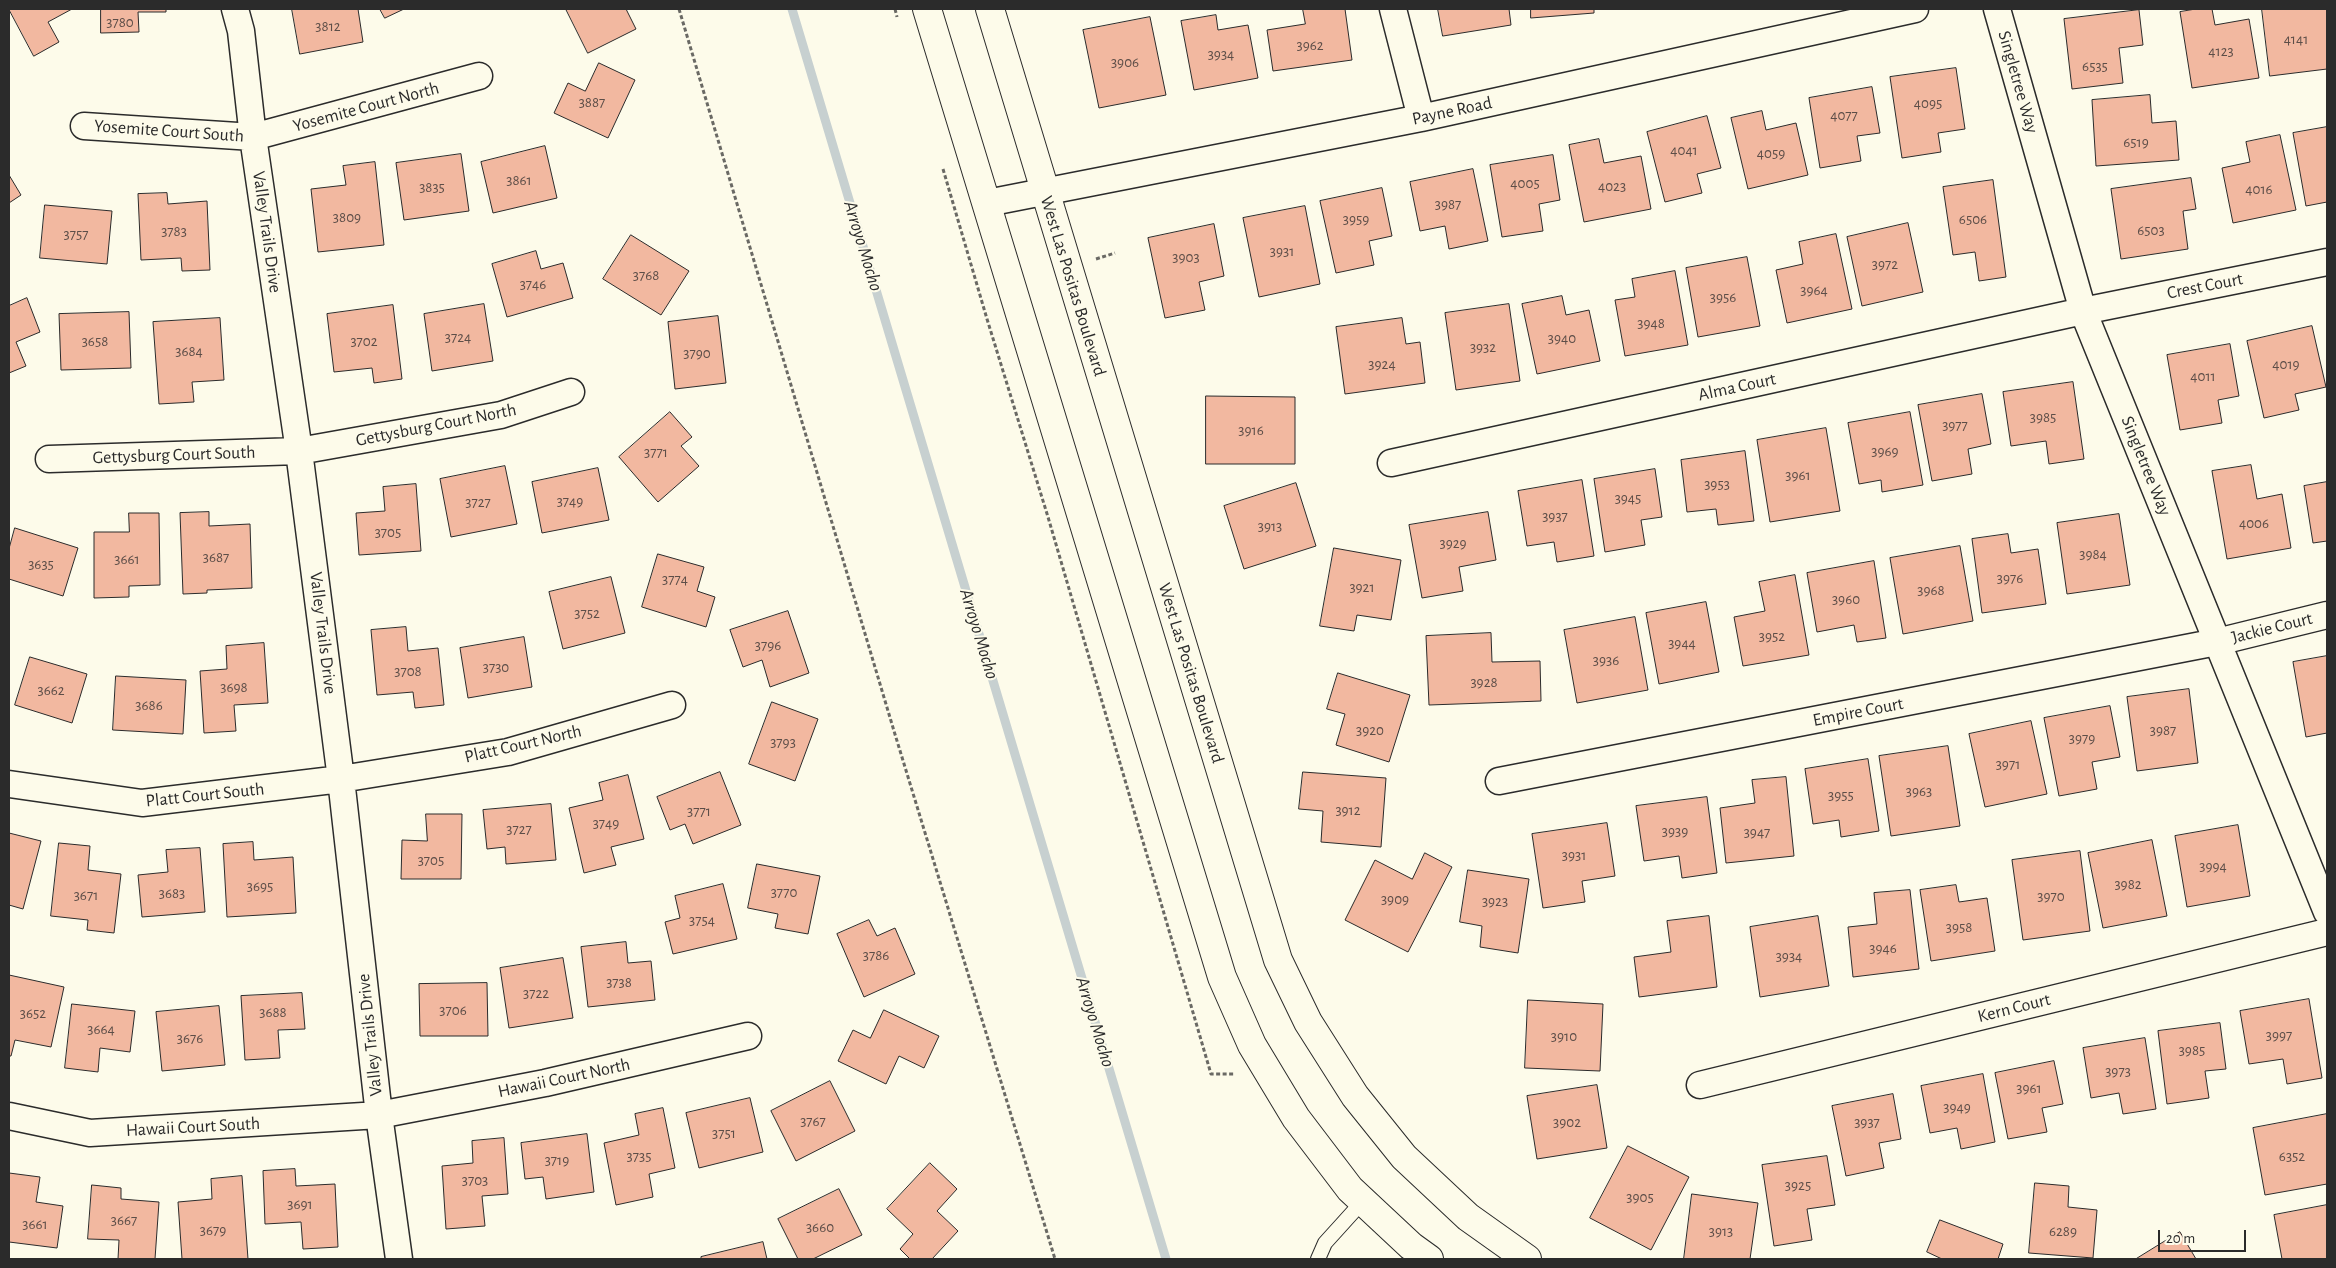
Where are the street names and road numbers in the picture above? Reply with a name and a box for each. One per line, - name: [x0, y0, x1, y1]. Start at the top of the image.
- street label: Singletree Way: [1993, 28, 2043, 136]
- street label: Yosemite Court North: [291, 77, 441, 137]
- street label: Payne Road: [1410, 92, 1494, 130]
- street label: Yosemite Court South: [93, 115, 245, 147]
- street label: Valley Trails Drive: [248, 170, 286, 294]
- street label: West Las Positas Boulevard: [1035, 193, 1111, 379]
- street label: Crest Court: [2165, 268, 2245, 304]
- street label: Alma Court: [1696, 368, 1778, 406]
- street label: Gettysburg Court North: [354, 399, 518, 451]
- street label: Singletree Way: [2116, 413, 2176, 519]
- street label: Gettysburg Court South: [92, 441, 256, 469]
- street label: Valley Trails Drive: [305, 571, 341, 695]
- street label: West Las Positas Boulevard: [1153, 580, 1229, 766]
- street label: Jackie Court: [2229, 608, 2315, 648]
- street label: Empire Court: [1811, 693, 1905, 731]
- street label: Platt Court North: [462, 720, 584, 768]
- street label: Platt Court South: [145, 778, 265, 812]
- street label: Valley Trails Drive: [353, 973, 387, 1097]
- street label: Kern Court: [1975, 989, 2053, 1027]
- street label: Hawaii Court North: [496, 1053, 632, 1103]
- street label: Hawaii Court South: [125, 1113, 261, 1141]

